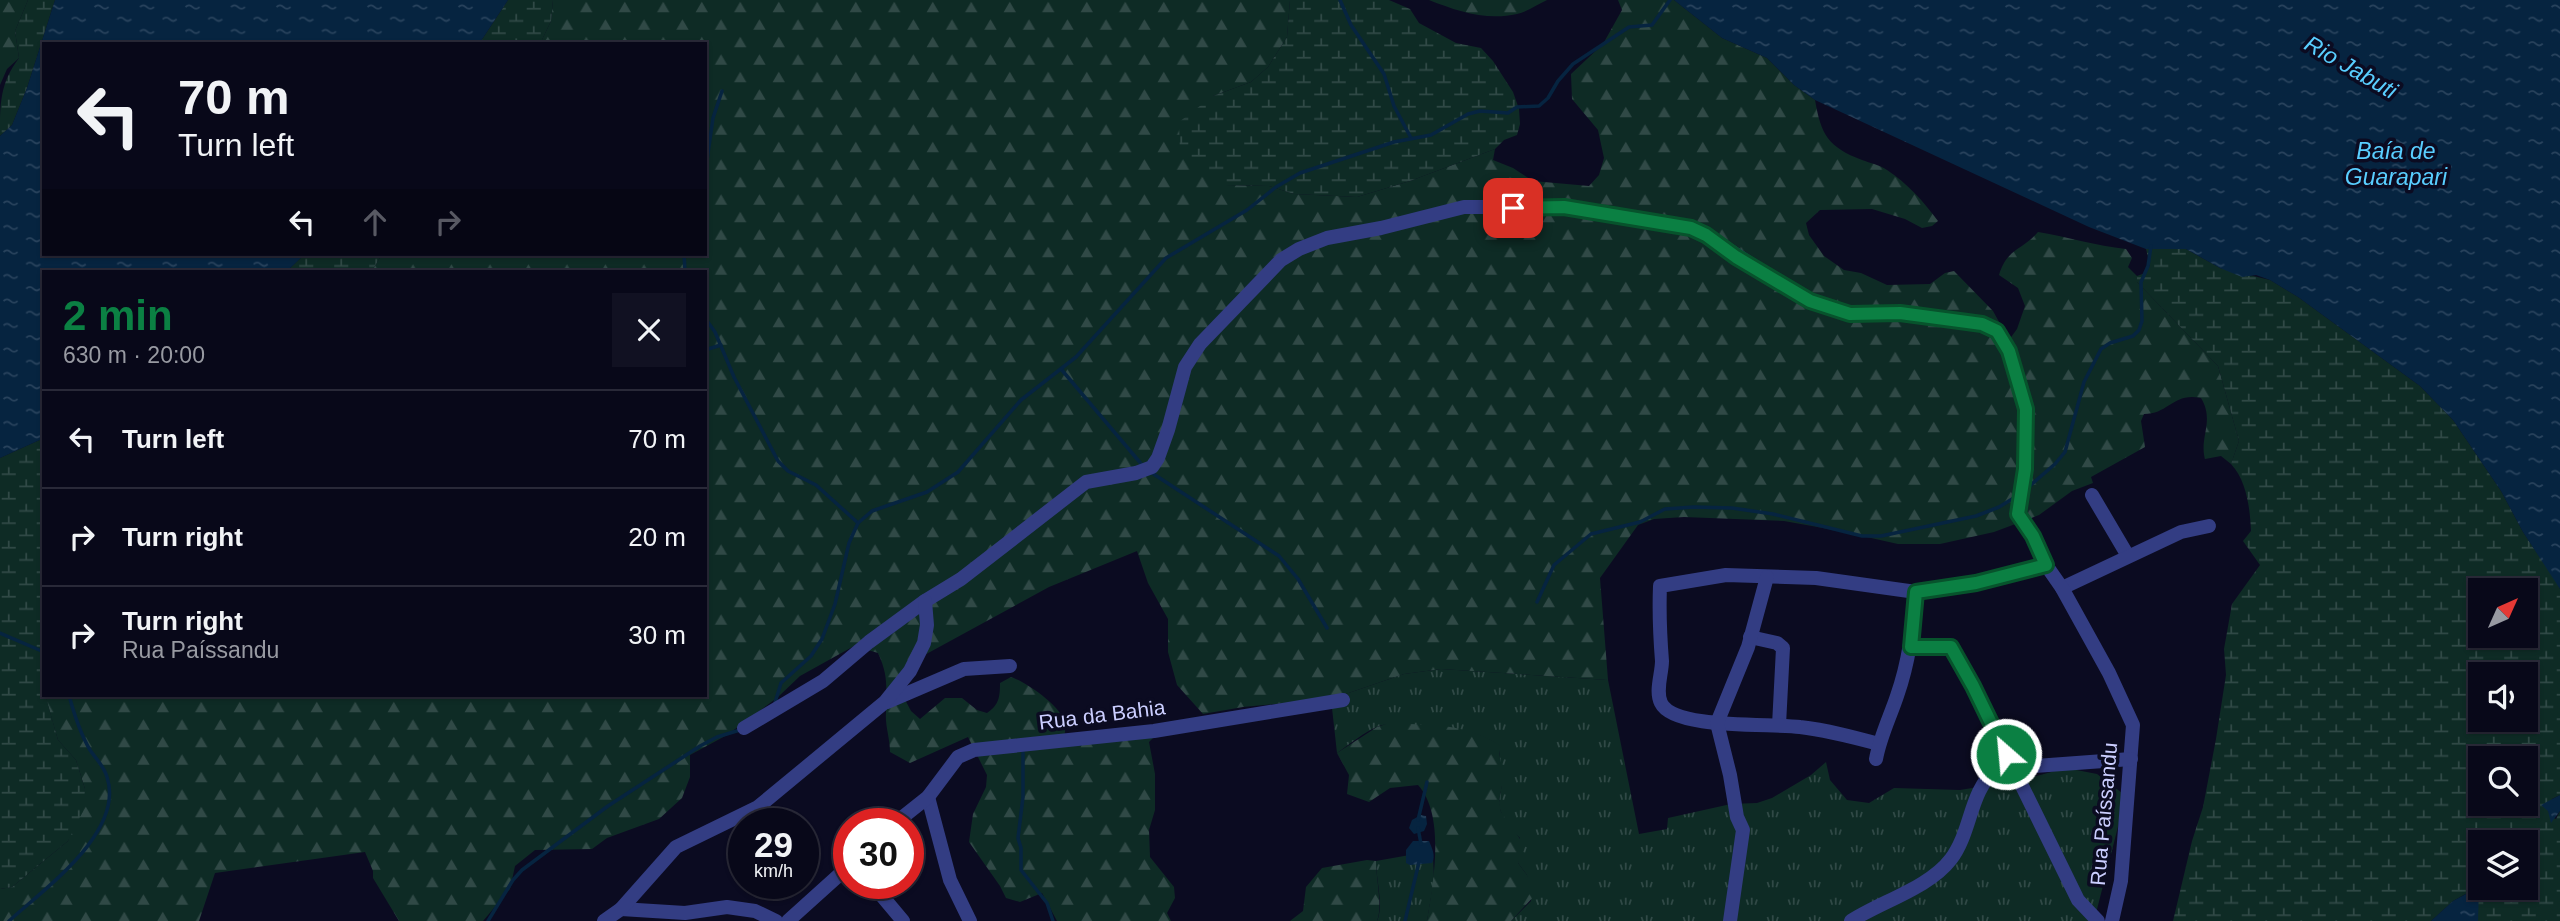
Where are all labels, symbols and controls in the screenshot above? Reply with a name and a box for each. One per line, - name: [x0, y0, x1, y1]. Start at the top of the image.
- water label: Rio Jabuti: [2300, 30, 2403, 104]
- icon: left: [63, 70, 154, 161]
- text: 70 m: [178, 70, 290, 124]
- text: Turn left: [178, 127, 294, 163]
- water label: Baía de Guarapari: [2345, 138, 2448, 190]
- pin: [1483, 178, 1543, 238]
- icon: arrive: [1494, 189, 1532, 227]
- icon: left: [283, 203, 321, 241]
- icon: ahead: [356, 203, 394, 241]
- icon: right: [429, 203, 467, 241]
- text: 2 min: [63, 292, 173, 339]
- button: close: [612, 293, 686, 367]
- text: 630 m · 20:00: [63, 342, 205, 368]
- icon: left: [63, 420, 101, 458]
- text: Turn left: [122, 424, 224, 454]
- text: 70 m: [628, 424, 686, 454]
- icon: right: [63, 518, 101, 556]
- text: Turn right: [122, 522, 243, 552]
- text: 20 m: [628, 522, 686, 552]
- north arrow: [2468, 578, 2538, 648]
- map controls: [2468, 578, 2538, 900]
- text: Turn right: [122, 606, 243, 636]
- icon: right: [63, 616, 101, 654]
- text: 30 m: [628, 620, 686, 650]
- text: Rua Paíssandu: [122, 637, 279, 663]
- button: sound: [2468, 662, 2538, 732]
- street label: Rua da Bahia: [1037, 695, 1167, 734]
- position arrow: [1969, 717, 2043, 791]
- street label: Rua Paíssandu: [2086, 741, 2121, 886]
- button: search: [2468, 746, 2538, 816]
- speed limit sign: 30: [833, 808, 924, 899]
- text: 29: [754, 825, 793, 864]
- button: layers: [2468, 830, 2538, 900]
- text: km/h: [754, 861, 793, 881]

